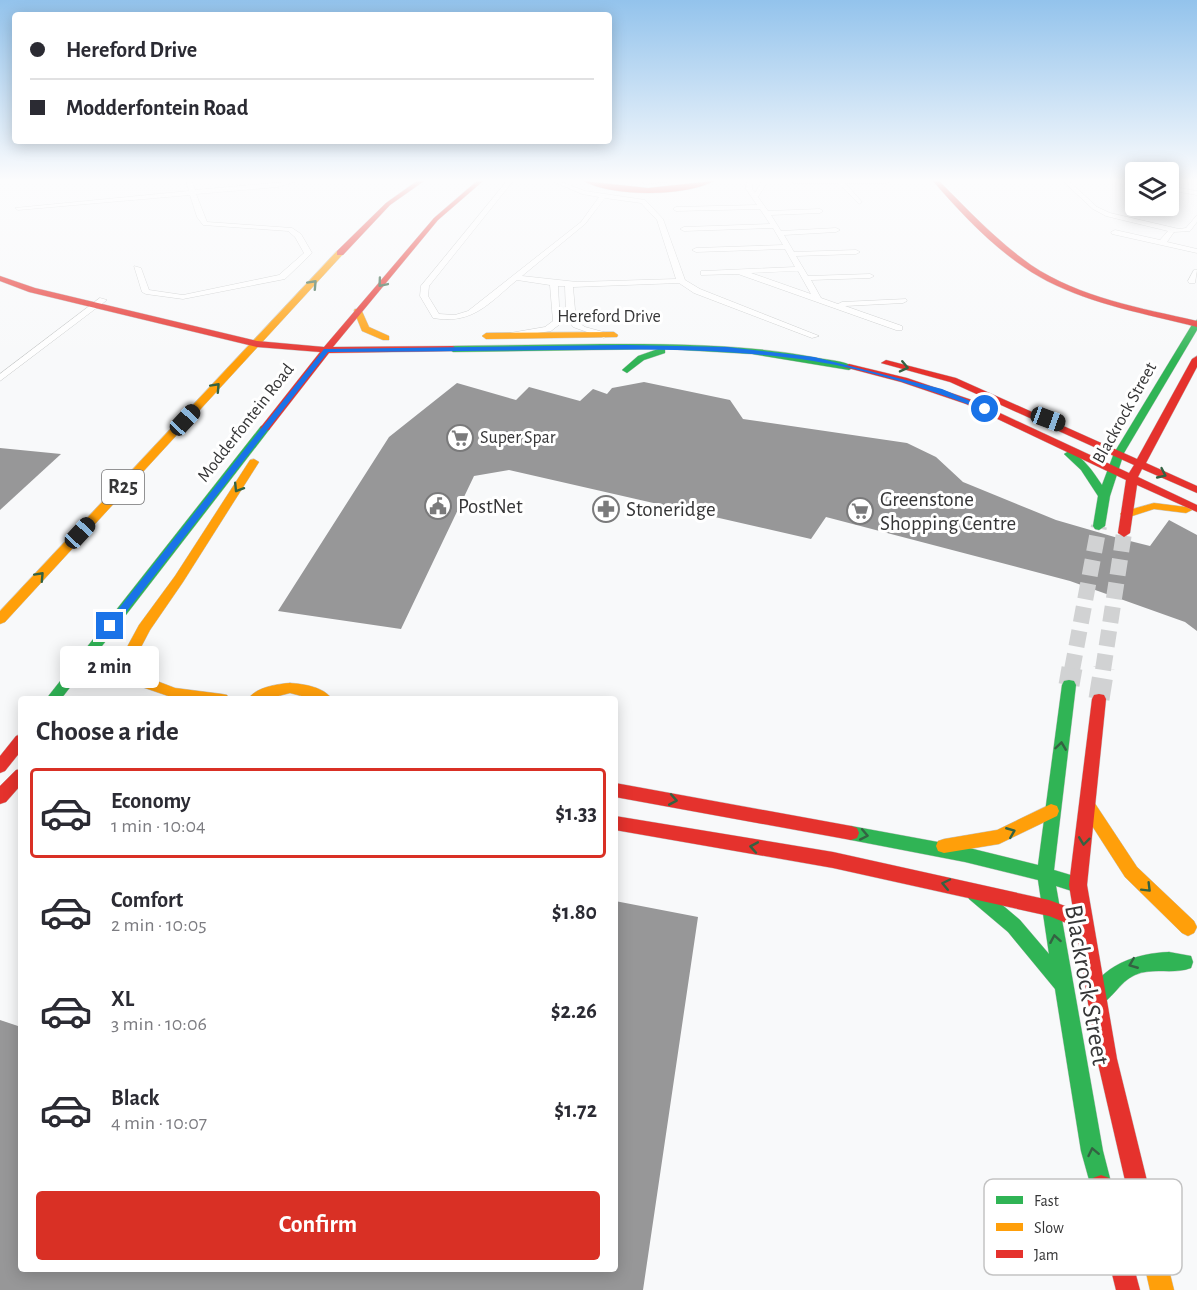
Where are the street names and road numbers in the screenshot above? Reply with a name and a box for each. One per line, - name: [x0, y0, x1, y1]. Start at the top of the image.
- street label: Hereford Drive: [557, 308, 661, 326]
- street label: Blackrock Street: [1090, 359, 1160, 467]
- street label: Modderfontein Road: [194, 360, 298, 486]
- road number: R25: [102, 470, 144, 504]
- street label: Blackrock Street: [1060, 903, 1114, 1067]

